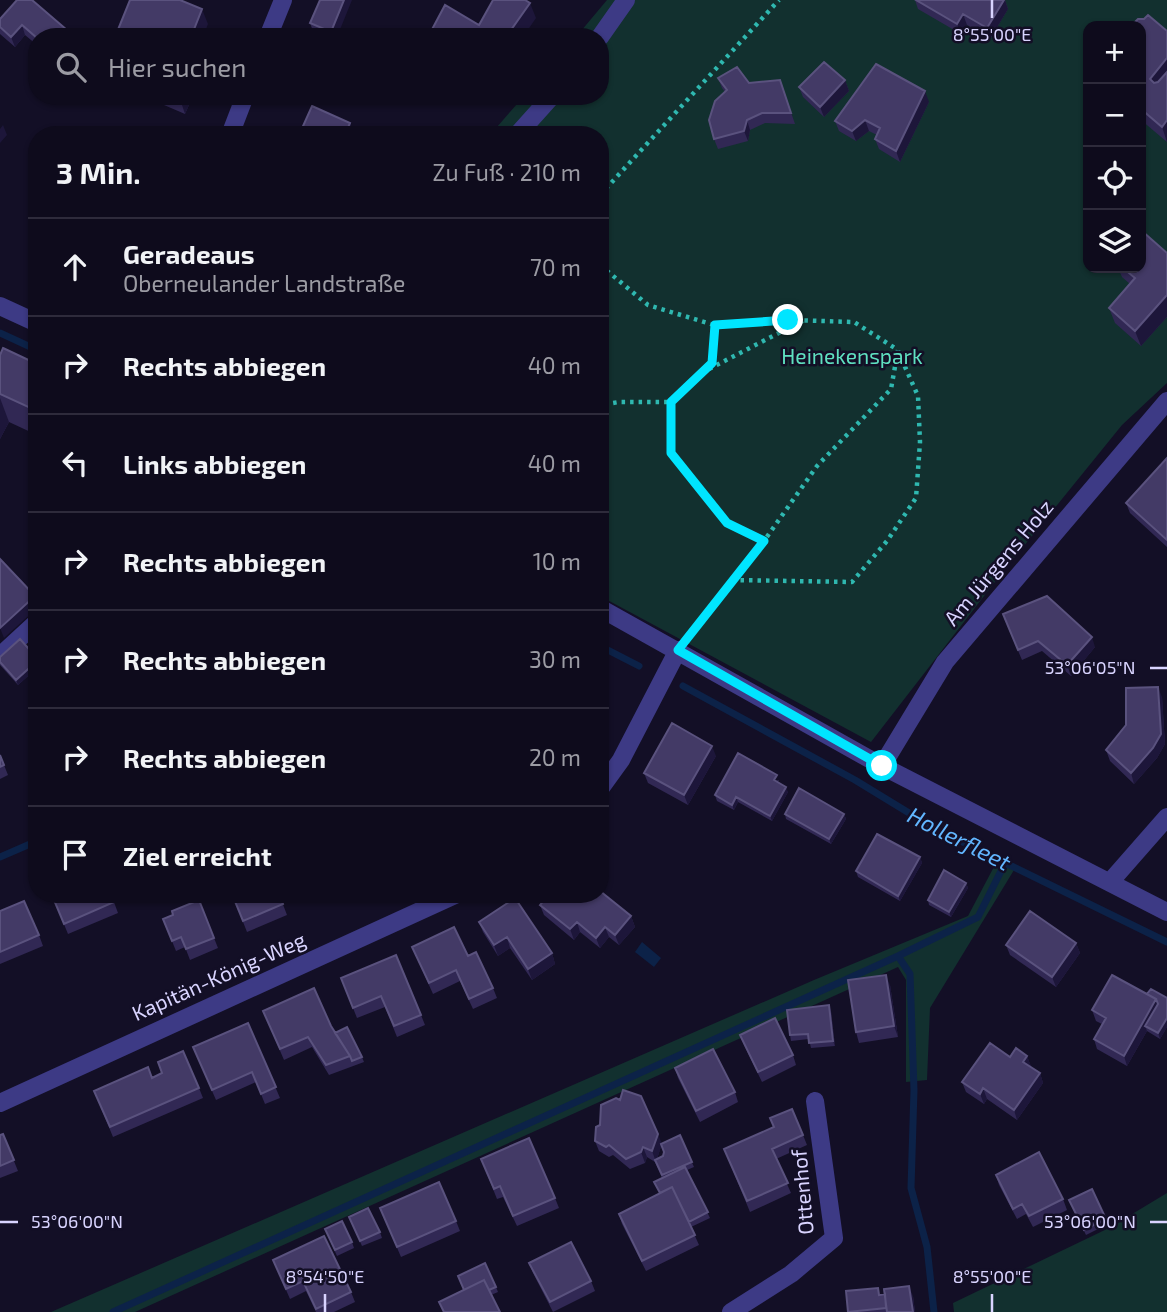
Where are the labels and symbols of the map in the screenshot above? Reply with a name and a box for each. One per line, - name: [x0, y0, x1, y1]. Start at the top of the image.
- text: 8°55'00"E: [953, 23, 1031, 45]
- route end: [772, 304, 803, 335]
- park label: Heinekenspark: [781, 343, 923, 368]
- street label: Am Jürgens Holz: [938, 494, 1058, 630]
- text: 53°06'05"N: [1045, 656, 1135, 678]
- route start: [866, 750, 897, 781]
- water label: Hollerfleet: [903, 800, 1016, 876]
- street label: Kapitän-König-Weg: [128, 926, 309, 1025]
- street label: Ottenhof: [785, 1147, 818, 1236]
- text: 53°06'00"N: [31, 1210, 123, 1232]
- text: 53°06'00"N: [1044, 1210, 1136, 1232]
- text: 8°54'50"E: [286, 1265, 364, 1287]
- text: 8°55'00"E: [953, 1265, 1031, 1287]

